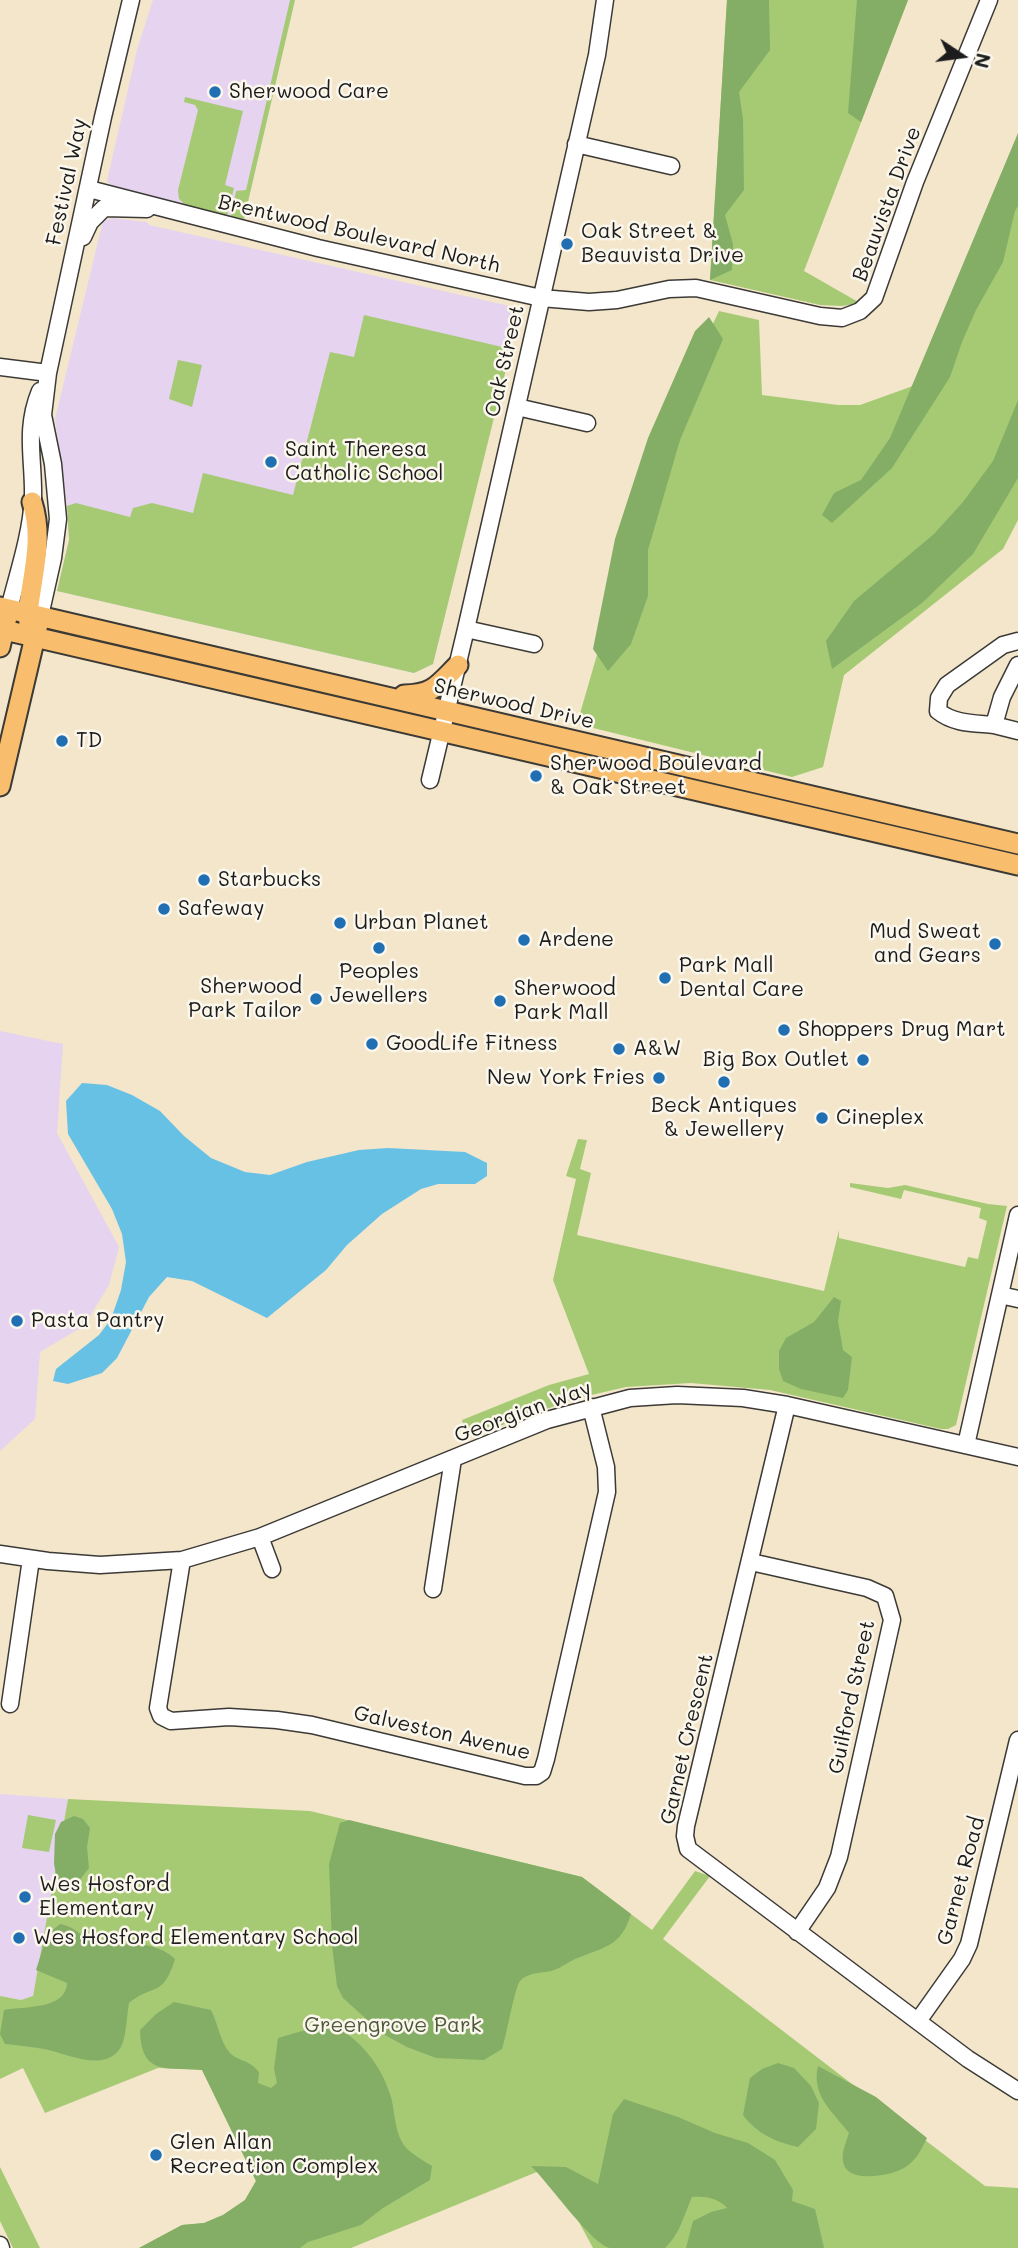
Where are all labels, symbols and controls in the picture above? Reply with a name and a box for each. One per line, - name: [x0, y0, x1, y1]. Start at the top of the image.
- north arrow: [927, 21, 997, 91]
- text: N: [969, 51, 997, 71]
- place label: Sherwood Care: [229, 79, 389, 105]
- marker: Sherwood Care: [207, 84, 223, 100]
- street label: Festival Way: [41, 116, 93, 248]
- street label: Beauvista Drive: [847, 123, 927, 285]
- street label: Brentwood Boulevard North: [216, 189, 502, 279]
- place label: Oak Street & Beauvista Drive: [581, 219, 744, 269]
- marker: Oak Street & Beauvista Drive: [559, 236, 575, 252]
- street label: Oak Street: [480, 302, 530, 420]
- place label: Saint Theresa Catholic School: [285, 437, 444, 487]
- marker: Saint Theresa Catholic School: [263, 454, 279, 470]
- street label: Sherwood Drive: [431, 673, 597, 735]
- place label: TD: [76, 728, 102, 754]
- marker: TD: [54, 733, 70, 749]
- place label: Sherwood Boulevard & Oak Street: [550, 751, 762, 801]
- marker: Sherwood Boulevard & Oak Street: [528, 768, 544, 784]
- place label: Starbucks: [218, 867, 321, 893]
- marker: Starbucks: [196, 872, 212, 888]
- place label: Safeway: [178, 896, 264, 922]
- marker: Safeway: [156, 901, 172, 917]
- place label: Urban Planet: [354, 910, 488, 936]
- marker: Urban Planet: [332, 915, 348, 931]
- place label: Mud Sweat and Gears: [869, 919, 981, 969]
- place label: Ardene: [538, 927, 614, 953]
- marker: Ardene: [516, 932, 532, 948]
- marker: Mud Sweat and Gears: [987, 936, 1003, 952]
- marker: Peoples Jewellers: [371, 940, 387, 956]
- place label: Park Mall Dental Care: [679, 953, 804, 1003]
- place label: Peoples Jewellers: [330, 959, 428, 1009]
- marker: Park Mall Dental Care: [657, 970, 673, 986]
- place label: Sherwood Park Tailor: [188, 974, 302, 1024]
- place label: Sherwood Park Mall: [514, 976, 616, 1026]
- marker: Sherwood Park Tailor: [308, 991, 324, 1007]
- marker: Sherwood Park Mall: [492, 993, 508, 1009]
- place label: Shoppers Drug Mart: [798, 1017, 1005, 1043]
- marker: Shoppers Drug Mart: [776, 1022, 792, 1038]
- place label: GoodLife Fitness: [386, 1031, 558, 1057]
- marker: GoodLife Fitness: [364, 1036, 380, 1052]
- place label: A&W: [633, 1036, 681, 1062]
- marker: A&W: [611, 1041, 627, 1057]
- place label: Big Box Outlet: [703, 1047, 849, 1073]
- marker: Big Box Outlet: [855, 1052, 871, 1068]
- place label: New York Fries: [487, 1065, 645, 1091]
- marker: New York Fries: [651, 1070, 667, 1086]
- marker: Beck Antiques & Jewellery: [716, 1074, 732, 1090]
- place label: Beck Antiques & Jewellery: [651, 1093, 797, 1143]
- place label: Cineplex: [836, 1105, 924, 1131]
- marker: Cineplex: [814, 1110, 830, 1126]
- place label: Pasta Pantry: [31, 1308, 164, 1334]
- marker: Pasta Pantry: [9, 1313, 25, 1329]
- street label: Georgian Way: [451, 1376, 595, 1448]
- street label: Guilford Street: [823, 1618, 881, 1776]
- street label: Garnet Crescent: [655, 1651, 719, 1827]
- street label: Galveston Avenue: [351, 1700, 533, 1766]
- street label: Garnet Road: [932, 1814, 990, 1948]
- place label: Wes Hosford Elementary: [39, 1872, 169, 1922]
- marker: Wes Hosford Elementary: [17, 1889, 33, 1905]
- place label: Wes Hosford Elementary School: [33, 1925, 359, 1951]
- marker: Wes Hosford Elementary School: [11, 1930, 27, 1946]
- park label: Greengrove Park: [304, 2013, 482, 2039]
- place label: Glen Allan Recreation Complex: [170, 2130, 378, 2180]
- marker: Glen Allan Recreation Complex: [148, 2147, 164, 2163]

